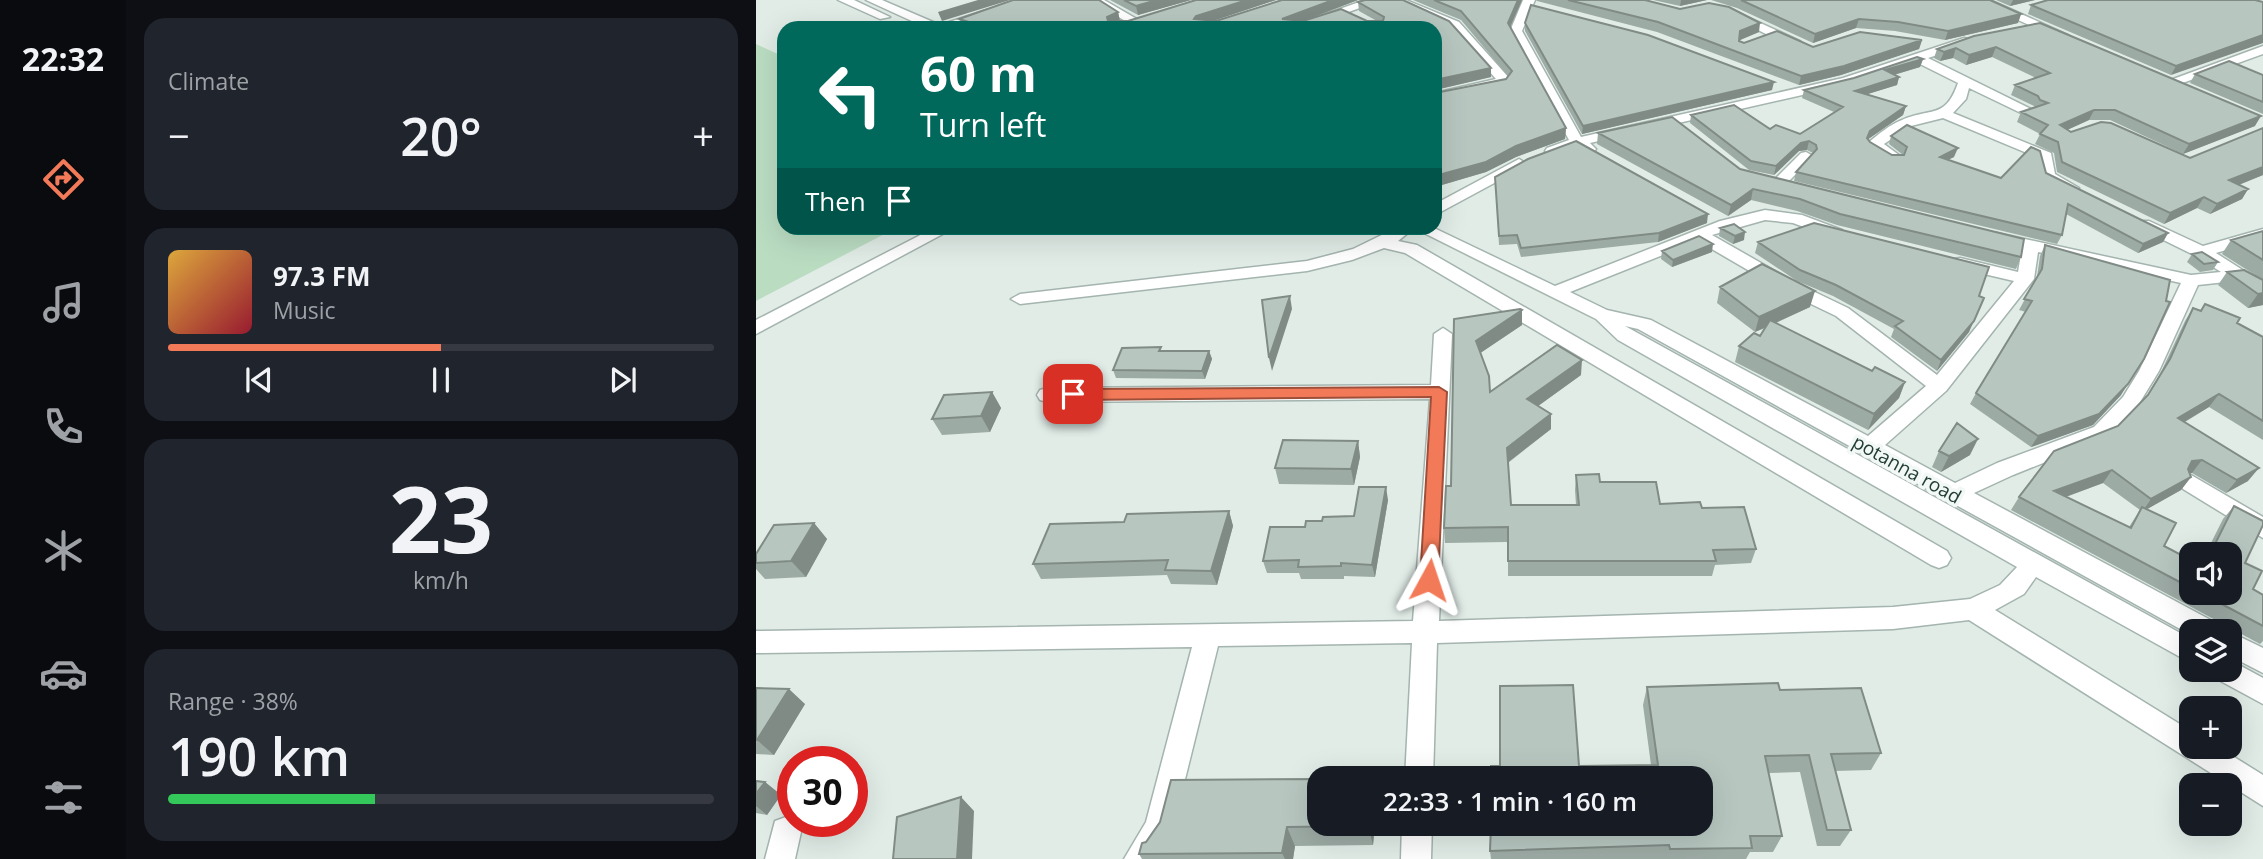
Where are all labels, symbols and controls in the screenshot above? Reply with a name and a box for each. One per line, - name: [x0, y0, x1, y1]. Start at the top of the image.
- text: 22:32: [22, 37, 104, 80]
- text: 60 m: [920, 40, 1037, 106]
- icon: left: [805, 49, 896, 140]
- text: Climate: [168, 65, 249, 97]
- text: 20°: [400, 100, 482, 171]
- text: Turn left: [920, 103, 1046, 146]
- text: −: [168, 109, 190, 161]
- text: +: [692, 109, 714, 161]
- icon: directions: [39, 155, 88, 204]
- icon: arrive: [880, 182, 918, 220]
- text: Then: [805, 183, 866, 219]
- text: 97.3 FM: [273, 258, 371, 294]
- icon: music: [39, 278, 88, 327]
- text: Music: [273, 294, 336, 326]
- icon: previous: [240, 361, 278, 399]
- icon: pause: [422, 361, 460, 399]
- icon: next: [604, 361, 642, 399]
- pin: [1043, 364, 1103, 424]
- icon: arrive: [1054, 375, 1092, 413]
- icon: phone: [39, 402, 88, 451]
- street label: potanna road: [1848, 428, 1966, 510]
- text: 23: [389, 456, 493, 580]
- icon: climate: [39, 526, 88, 575]
- map controls: [2179, 542, 2242, 836]
- button: sound: [2179, 542, 2242, 605]
- position arrow: [1392, 543, 1466, 617]
- text: km/h: [413, 564, 469, 596]
- button: layers: [2179, 619, 2242, 682]
- icon: car: [39, 649, 88, 698]
- text: Range · 38%: [168, 685, 298, 717]
- button: +: [2179, 696, 2242, 759]
- text: 190 km: [168, 720, 350, 791]
- speed limit sign: 30: [777, 746, 868, 837]
- icon: filters: [39, 773, 88, 822]
- button: −: [2179, 773, 2242, 836]
- text: 22:33 · 1 min · 160 m: [1383, 783, 1637, 819]

